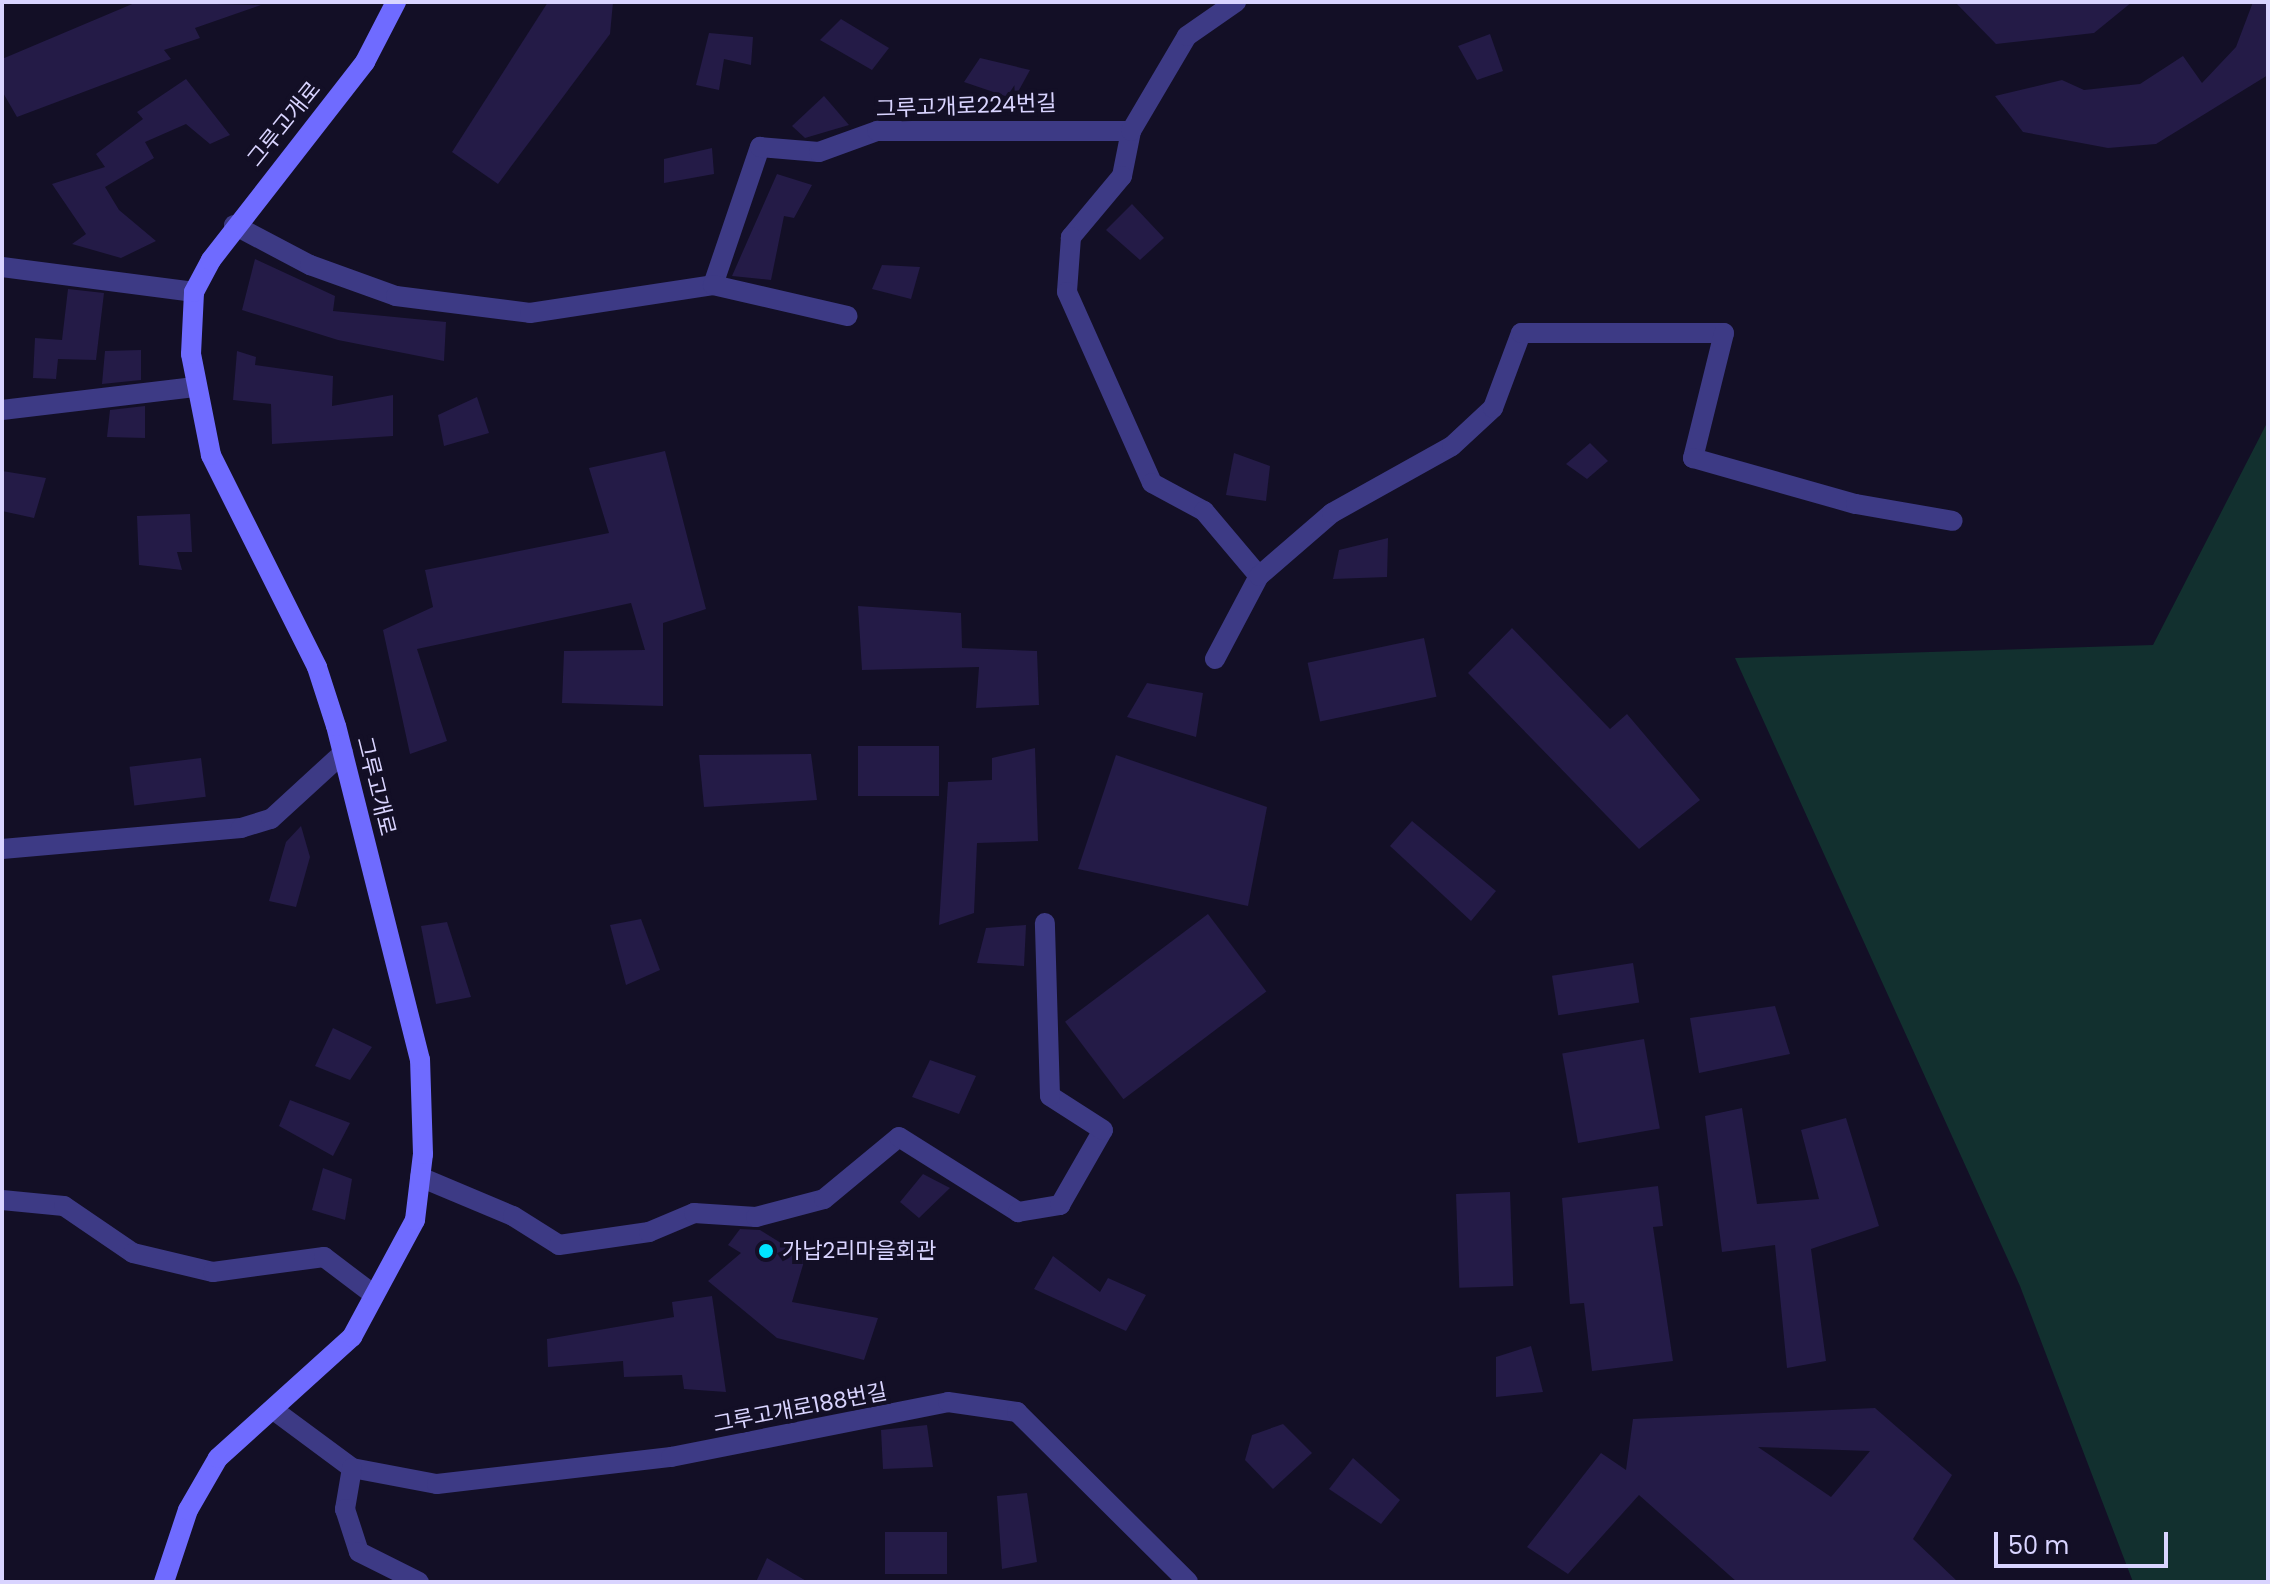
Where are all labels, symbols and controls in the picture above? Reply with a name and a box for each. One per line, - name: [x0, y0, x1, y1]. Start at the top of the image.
- street label: 그루고개로: [242, 76, 326, 172]
- street label: 그루고개로224번길: [875, 90, 1057, 122]
- street label: 그루고개로: [351, 734, 401, 838]
- place label: 가납2리마을회관: [782, 1238, 936, 1264]
- marker: 가납2리마을회관: [757, 1242, 775, 1260]
- street label: 그루고개로188번길: [711, 1378, 889, 1438]
- scale bar: [1998, 1516, 2172, 1566]
- text: 50 m: [2008, 1529, 2069, 1562]

